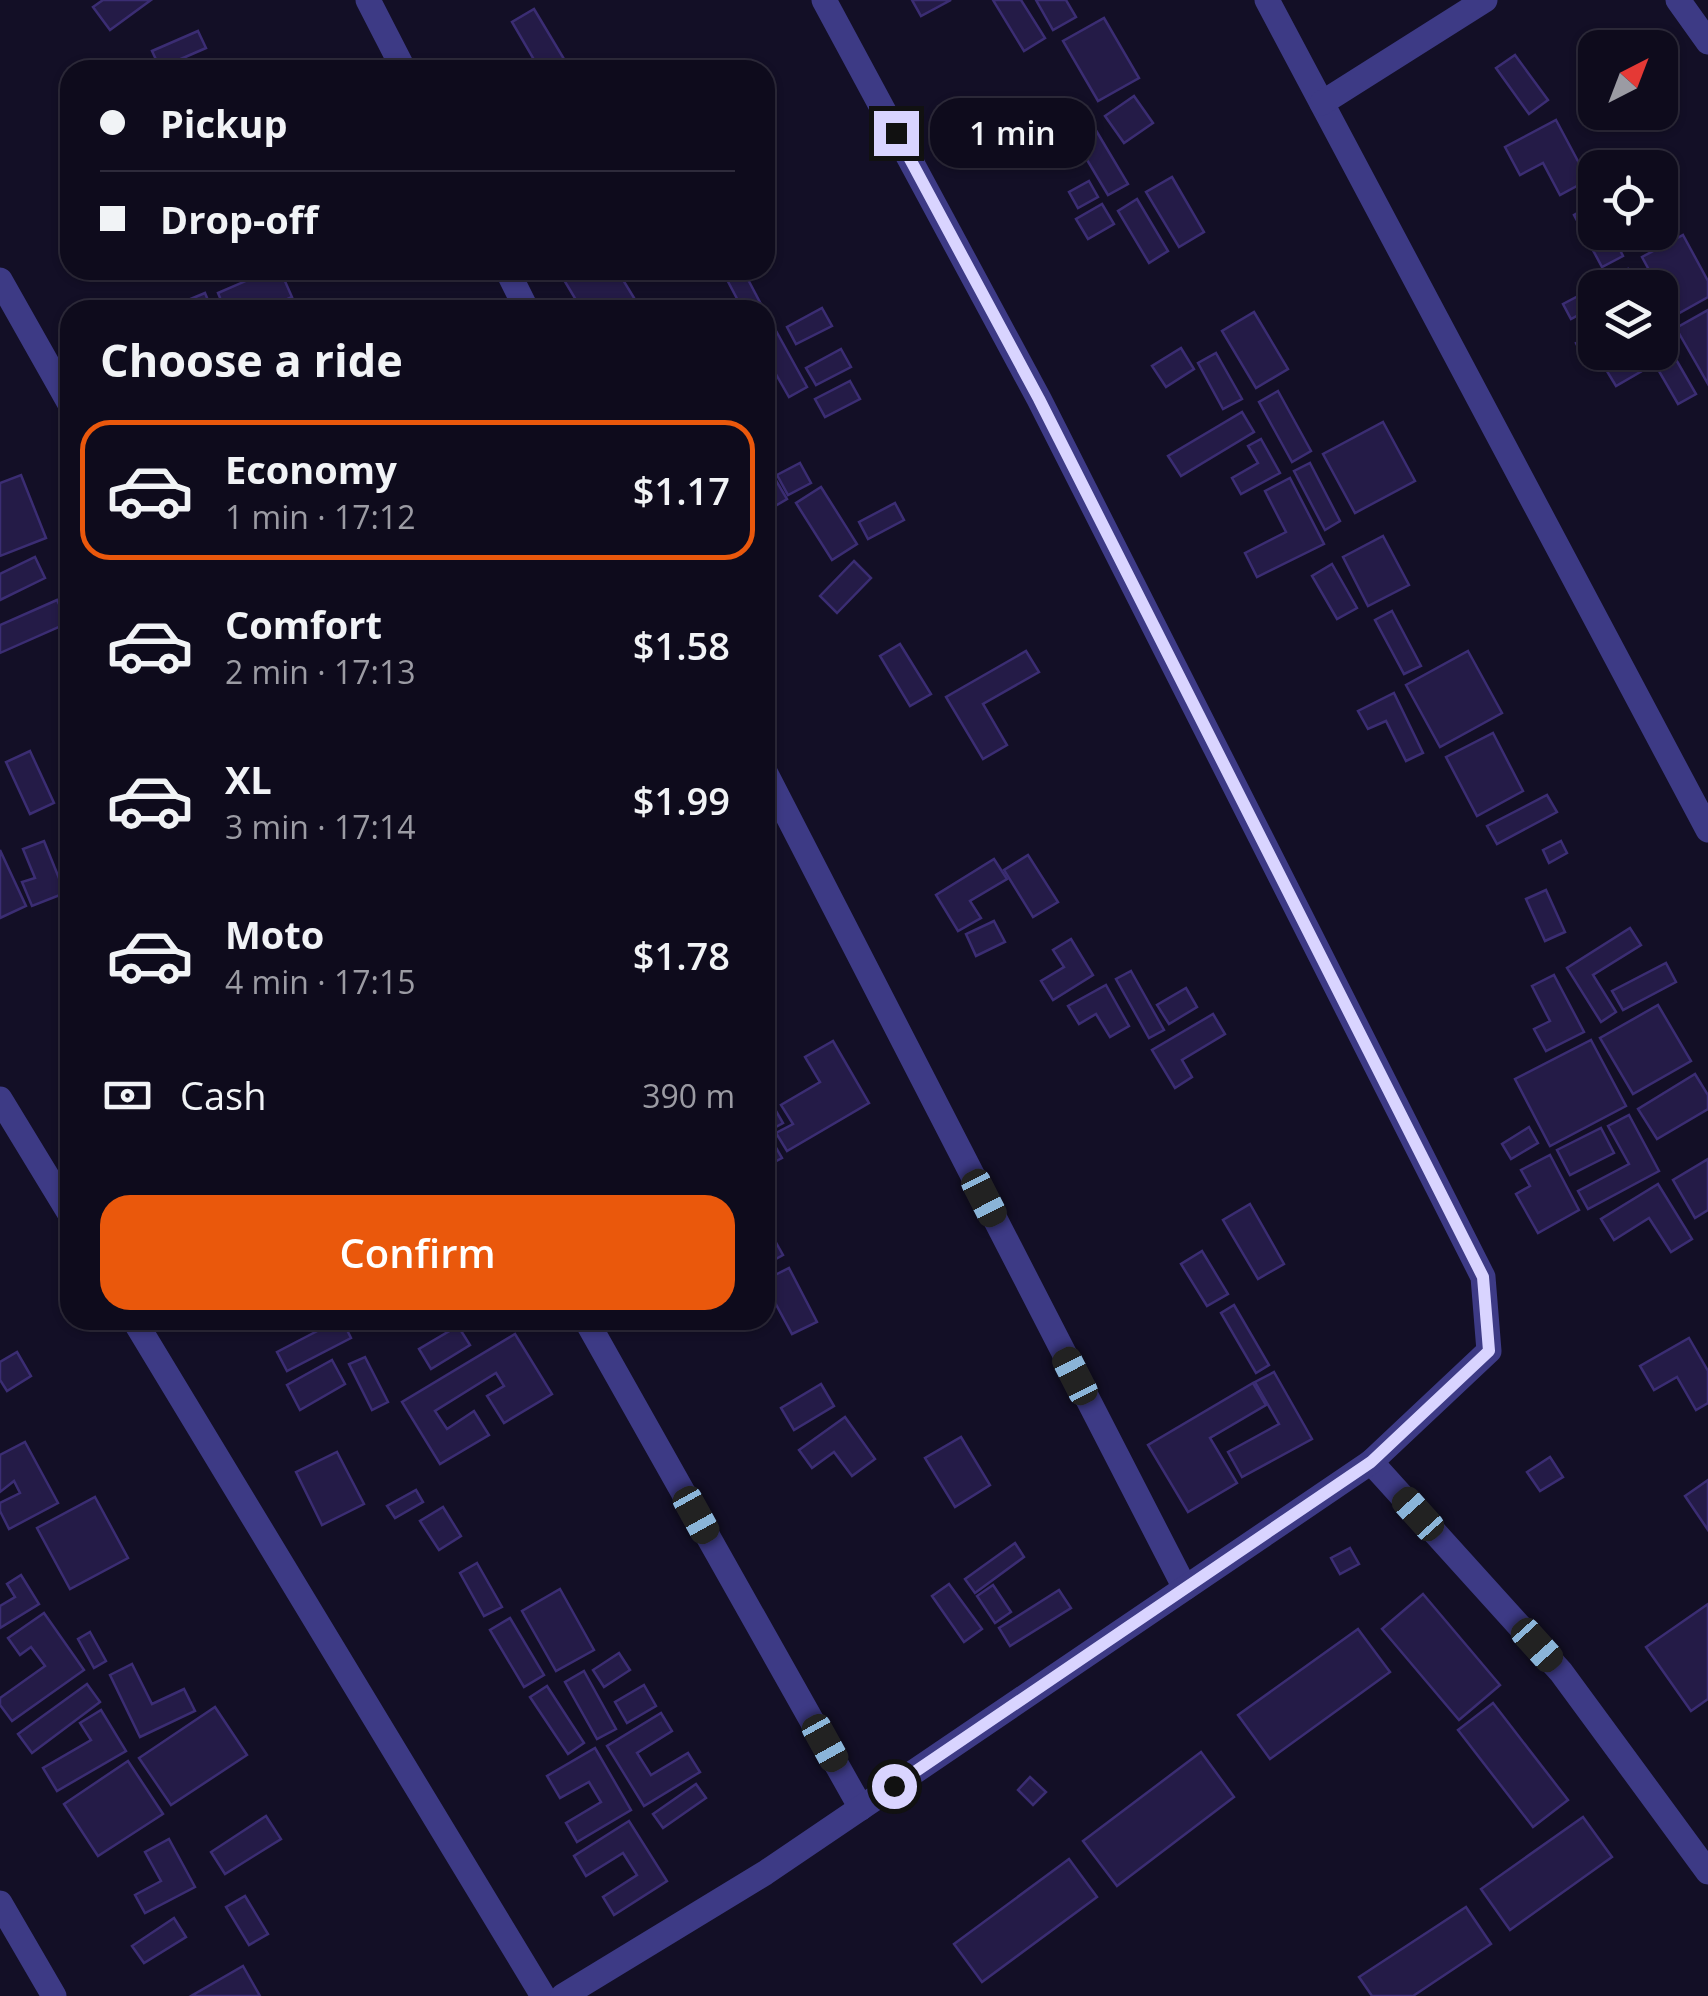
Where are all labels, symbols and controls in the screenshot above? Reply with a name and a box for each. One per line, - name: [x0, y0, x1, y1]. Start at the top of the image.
- north arrow: [1578, 30, 1678, 130]
- map controls: [1578, 30, 1678, 370]
- text: Pickup: [160, 97, 288, 149]
- callout: 1 min: [931, 98, 1096, 168]
- route end: [874, 111, 919, 156]
- text: 1 min: [969, 111, 1056, 154]
- button: locate: [1578, 150, 1678, 250]
- text: Drop-off: [160, 193, 318, 245]
- button: layers: [1578, 270, 1678, 370]
- text: Choose a ride: [100, 329, 403, 390]
- text: Economy: [225, 443, 397, 495]
- icon: car: [105, 445, 195, 535]
- text: $1.17: [633, 464, 730, 516]
- text: 1 min · 17:12: [225, 495, 416, 538]
- text: Comfort: [225, 598, 382, 650]
- icon: car: [105, 600, 195, 690]
- text: $1.58: [633, 619, 730, 671]
- text: 2 min · 17:13: [225, 650, 416, 693]
- text: XL: [225, 753, 272, 805]
- icon: car: [105, 755, 195, 845]
- text: $1.99: [633, 774, 730, 826]
- text: 3 min · 17:14: [225, 805, 416, 848]
- text: Moto: [225, 908, 324, 960]
- icon: car: [105, 910, 195, 1000]
- text: $1.78: [633, 929, 730, 981]
- text: 4 min · 17:15: [225, 960, 416, 1003]
- icon: cash: [100, 1068, 155, 1123]
- text: Cash: [180, 1069, 266, 1121]
- text: 390 m: [642, 1074, 735, 1117]
- car: [957, 1164, 1011, 1232]
- button: Confirm: [100, 1195, 735, 1310]
- car: [1048, 1342, 1102, 1410]
- car: [668, 1481, 724, 1549]
- car: [1387, 1482, 1449, 1546]
- car: [1506, 1613, 1568, 1677]
- car: [797, 1709, 853, 1777]
- route start: [872, 1764, 917, 1809]

